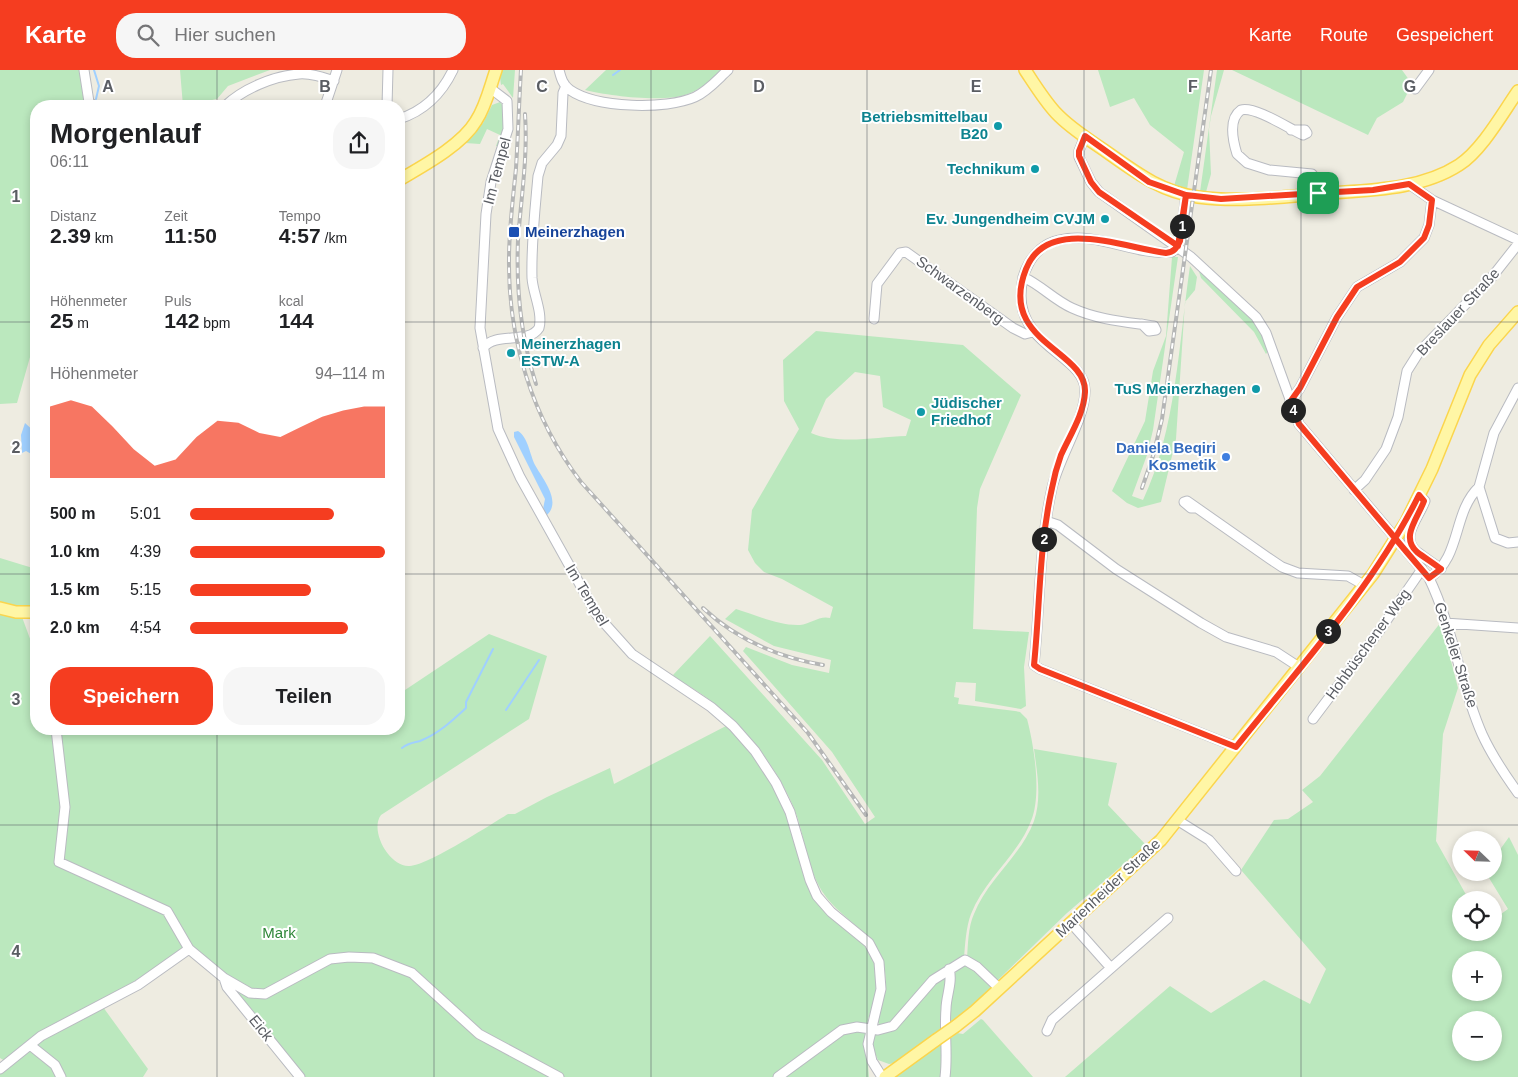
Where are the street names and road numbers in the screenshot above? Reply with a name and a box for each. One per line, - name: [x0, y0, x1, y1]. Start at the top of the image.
- street label: Im Tempel: [479, 135, 514, 206]
- street label: Schwarzenberg: [913, 252, 1007, 327]
- street label: Breslauer Straße: [1413, 264, 1503, 359]
- street label: Im Tempel: [562, 561, 612, 629]
- street label: Hohbüschener Weg: [1322, 585, 1413, 702]
- street label: Genkeler Straße: [1431, 600, 1482, 710]
- street label: Marienheider Straße: [1052, 835, 1163, 940]
- street label: Eick: [246, 1011, 277, 1044]

